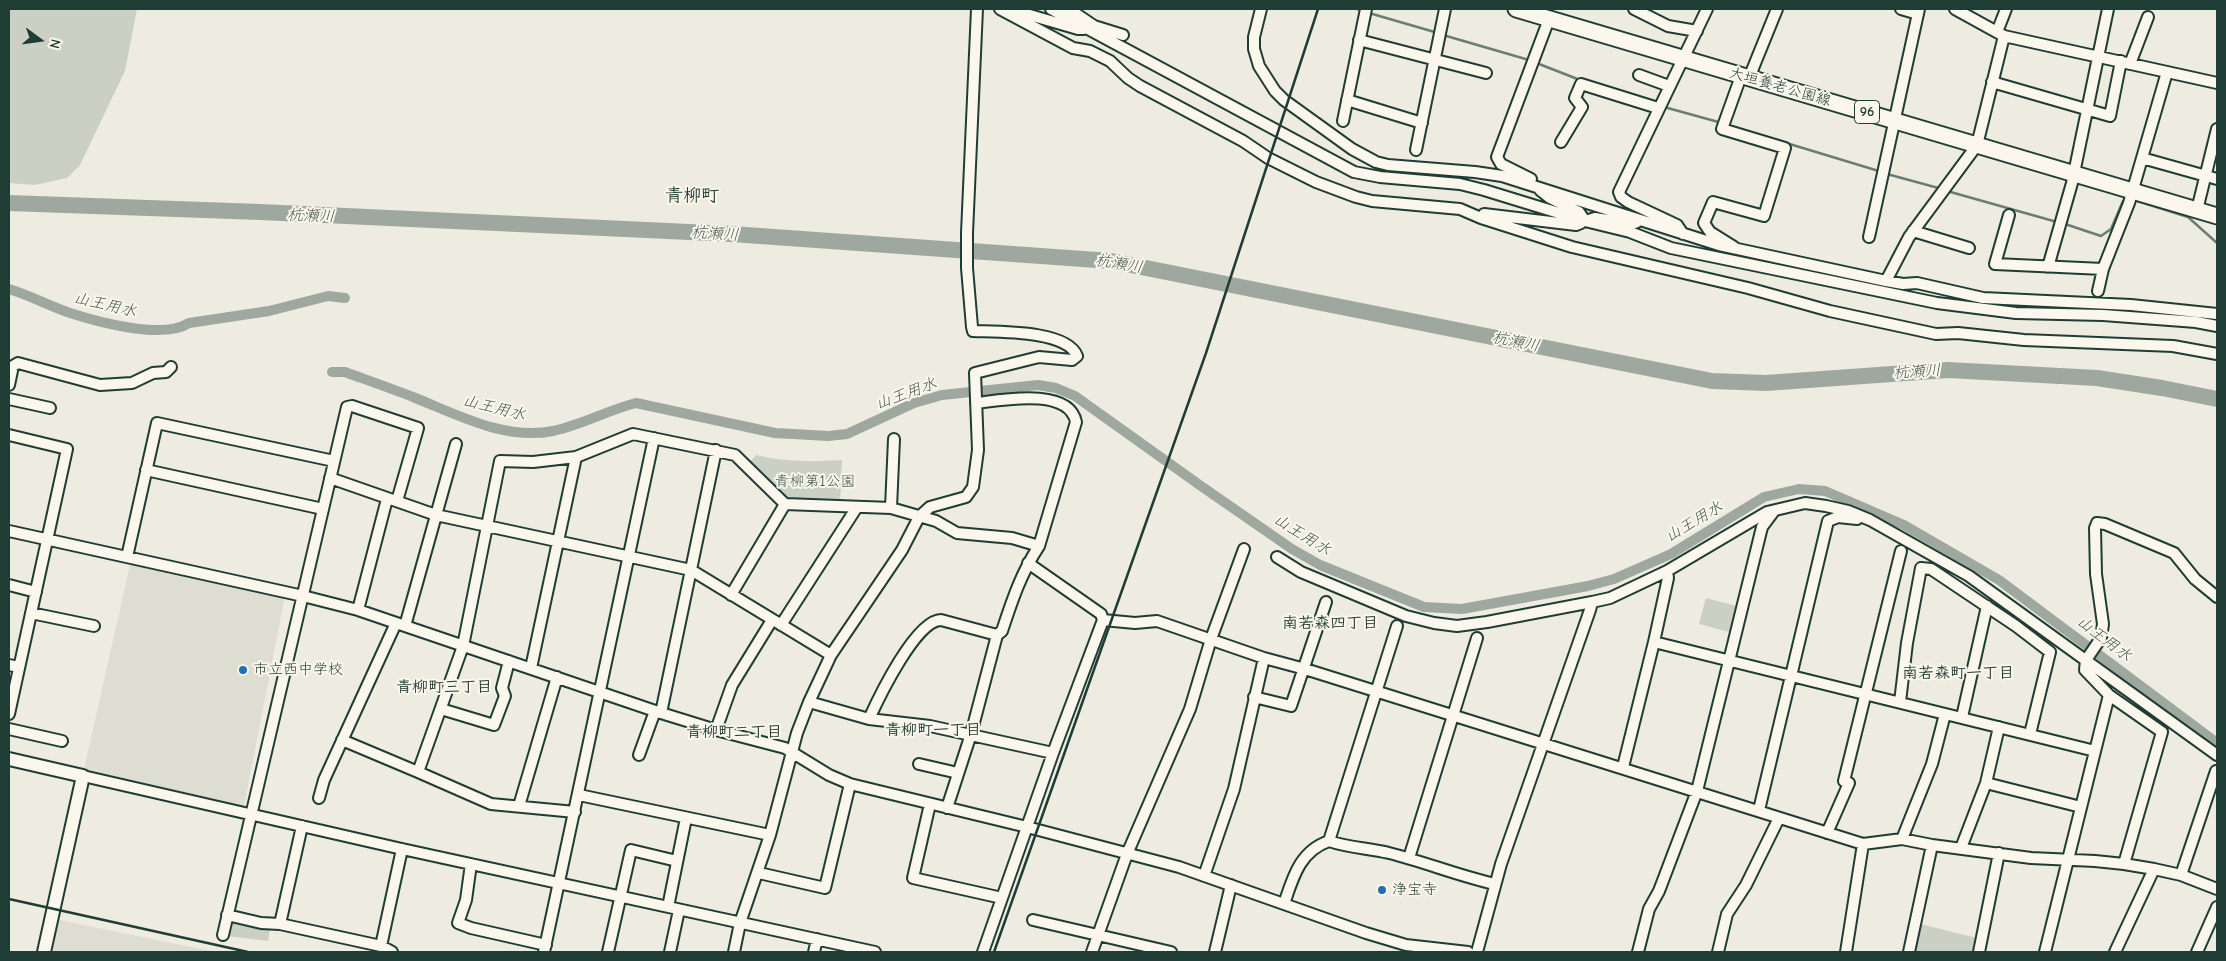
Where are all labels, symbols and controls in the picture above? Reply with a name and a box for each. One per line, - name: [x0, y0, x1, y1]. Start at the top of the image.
- north arrow: [15, 15, 65, 65]
- text: N: [46, 37, 64, 50]
- street label: 大垣養老公園線: [1727, 64, 1833, 110]
- road number: 96: [1854, 100, 1880, 124]
- district label: 青柳町: [665, 185, 719, 207]
- water label: 杭瀬川: [287, 206, 335, 226]
- water label: 杭瀬川: [691, 223, 739, 245]
- water label: 杭瀬川: [1094, 251, 1144, 277]
- water label: 山王用水: [72, 288, 138, 322]
- water label: 杭瀬川: [1491, 328, 1541, 356]
- water label: 杭瀬川: [1892, 361, 1942, 383]
- water label: 山王用水: [873, 374, 939, 414]
- water label: 山王用水: [461, 391, 527, 425]
- park label: 青柳第1公園: [775, 473, 855, 491]
- water label: 山王用水: [1662, 497, 1726, 547]
- water label: 山王用水: [1270, 510, 1334, 560]
- water label: 山王用水: [2073, 612, 2135, 666]
- district label: 南若森四丁目: [1282, 613, 1378, 633]
- place label: 市立西中学校: [253, 661, 343, 679]
- district label: 南若森町一丁目: [1902, 663, 2014, 683]
- marker: 市立西中学校: [237, 664, 249, 676]
- district label: 青柳町三丁目: [396, 677, 492, 697]
- district label: 青柳町一丁目: [885, 720, 981, 740]
- district label: 青柳町二丁目: [686, 722, 782, 742]
- place label: 浄宝寺: [1392, 881, 1437, 899]
- marker: 浄宝寺: [1376, 884, 1388, 896]

